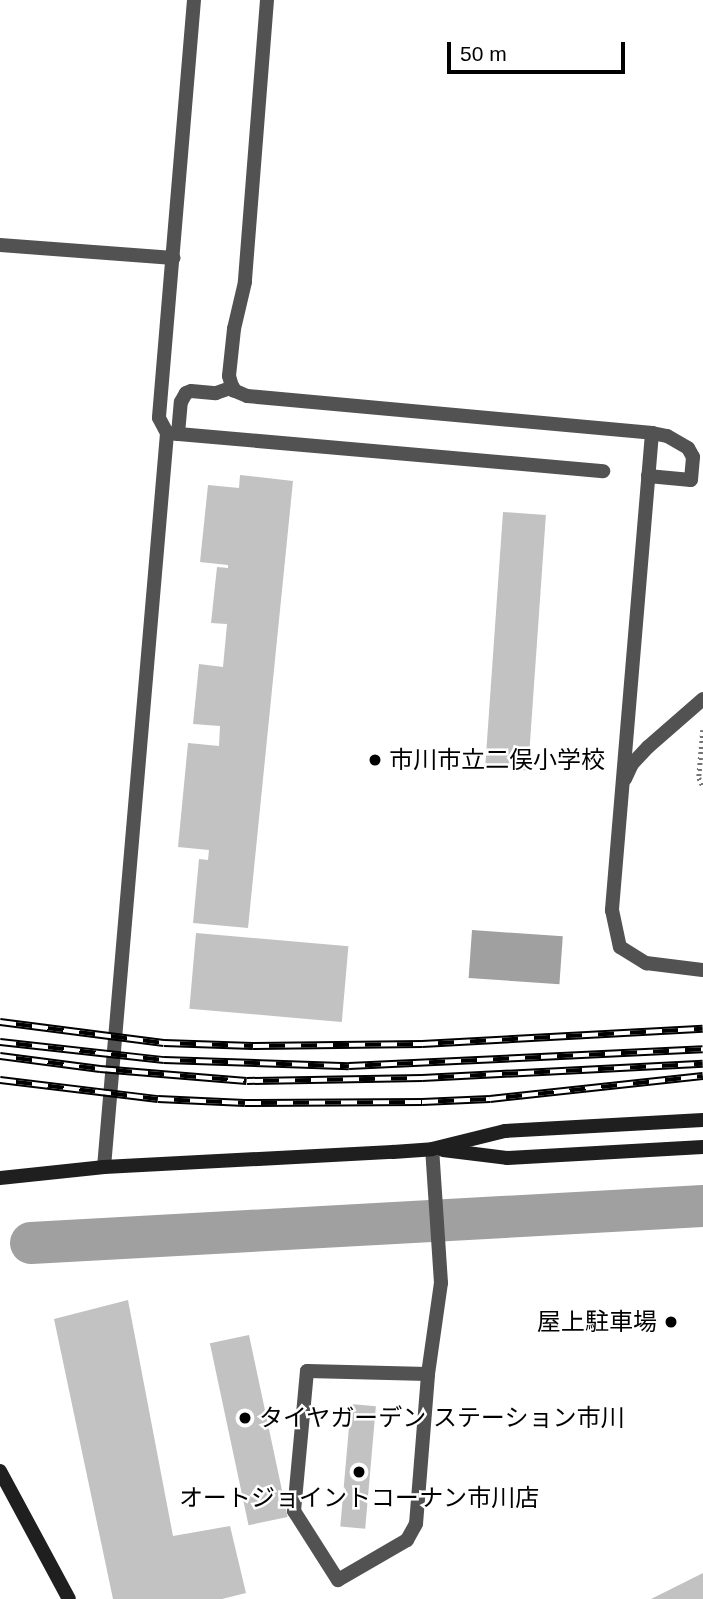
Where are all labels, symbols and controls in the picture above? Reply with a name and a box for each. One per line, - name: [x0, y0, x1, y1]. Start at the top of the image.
- scale bar: [451, 28, 630, 72]
- text: 50 m: [460, 42, 507, 65]
- place label: 市川市立二俣小学校: [389, 746, 605, 774]
- marker: 市川市立二俣小学校: [367, 752, 383, 768]
- place label: 屋上駐車場: [537, 1308, 657, 1336]
- marker: 屋上駐車場: [663, 1314, 679, 1330]
- place label: タイヤガーデン ステーション市川: [259, 1404, 626, 1432]
- marker: タイヤガーデン ステーション市川: [237, 1410, 253, 1426]
- marker: オートジョイントコーナン市川店: [351, 1464, 367, 1480]
- place label: オートジョイントコーナン市川店: [179, 1484, 539, 1512]

